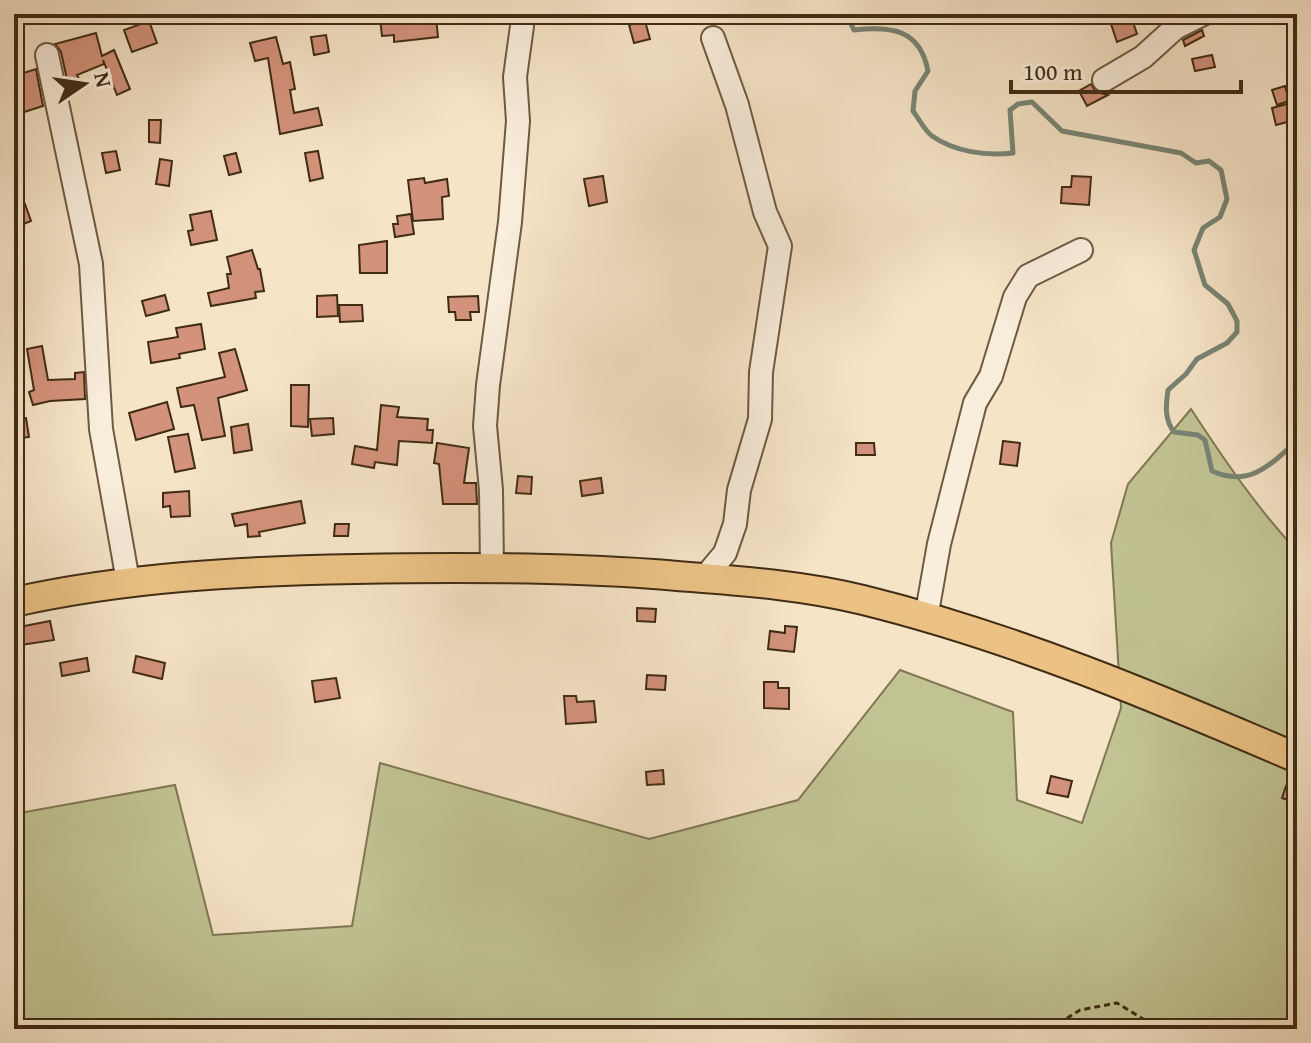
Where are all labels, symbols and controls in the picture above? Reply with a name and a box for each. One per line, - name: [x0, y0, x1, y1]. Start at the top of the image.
- north arrow: [44, 44, 124, 124]
- scale bar: [1011, 44, 1241, 94]
- text: 100 m: [1023, 54, 1083, 89]
- text: N: [86, 69, 121, 91]

